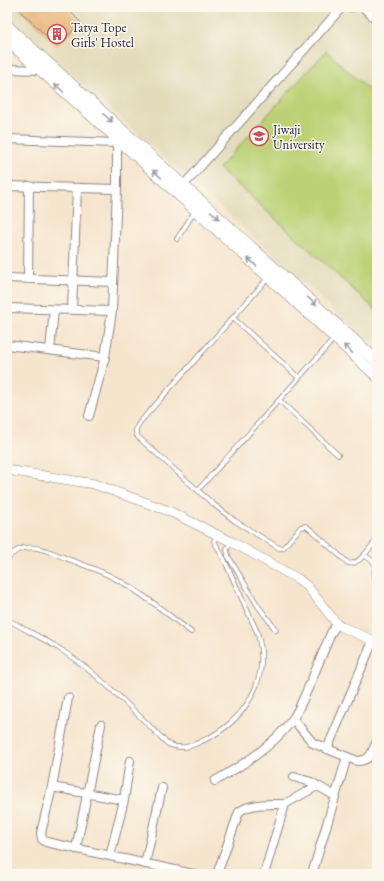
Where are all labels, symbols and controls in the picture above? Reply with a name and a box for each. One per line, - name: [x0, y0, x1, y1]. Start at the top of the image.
- place label: Tatya Tope Girls' Hostel: [71, 19, 134, 51]
- building icon: Tatya Tope Girls' Hostel: [46, 23, 68, 45]
- one-way arrow: [54, 83, 64, 92]
- one-way arrow: [103, 114, 114, 123]
- place label: Jiwaji University: [272, 121, 325, 153]
- school or university icon: Jiwaji University: [248, 125, 270, 147]
- one-way arrow: [151, 169, 162, 178]
- one-way arrow: [210, 210, 221, 219]
- one-way arrow: [247, 257, 257, 267]
- one-way arrow: [307, 297, 317, 306]
- one-way arrow: [343, 345, 353, 354]

